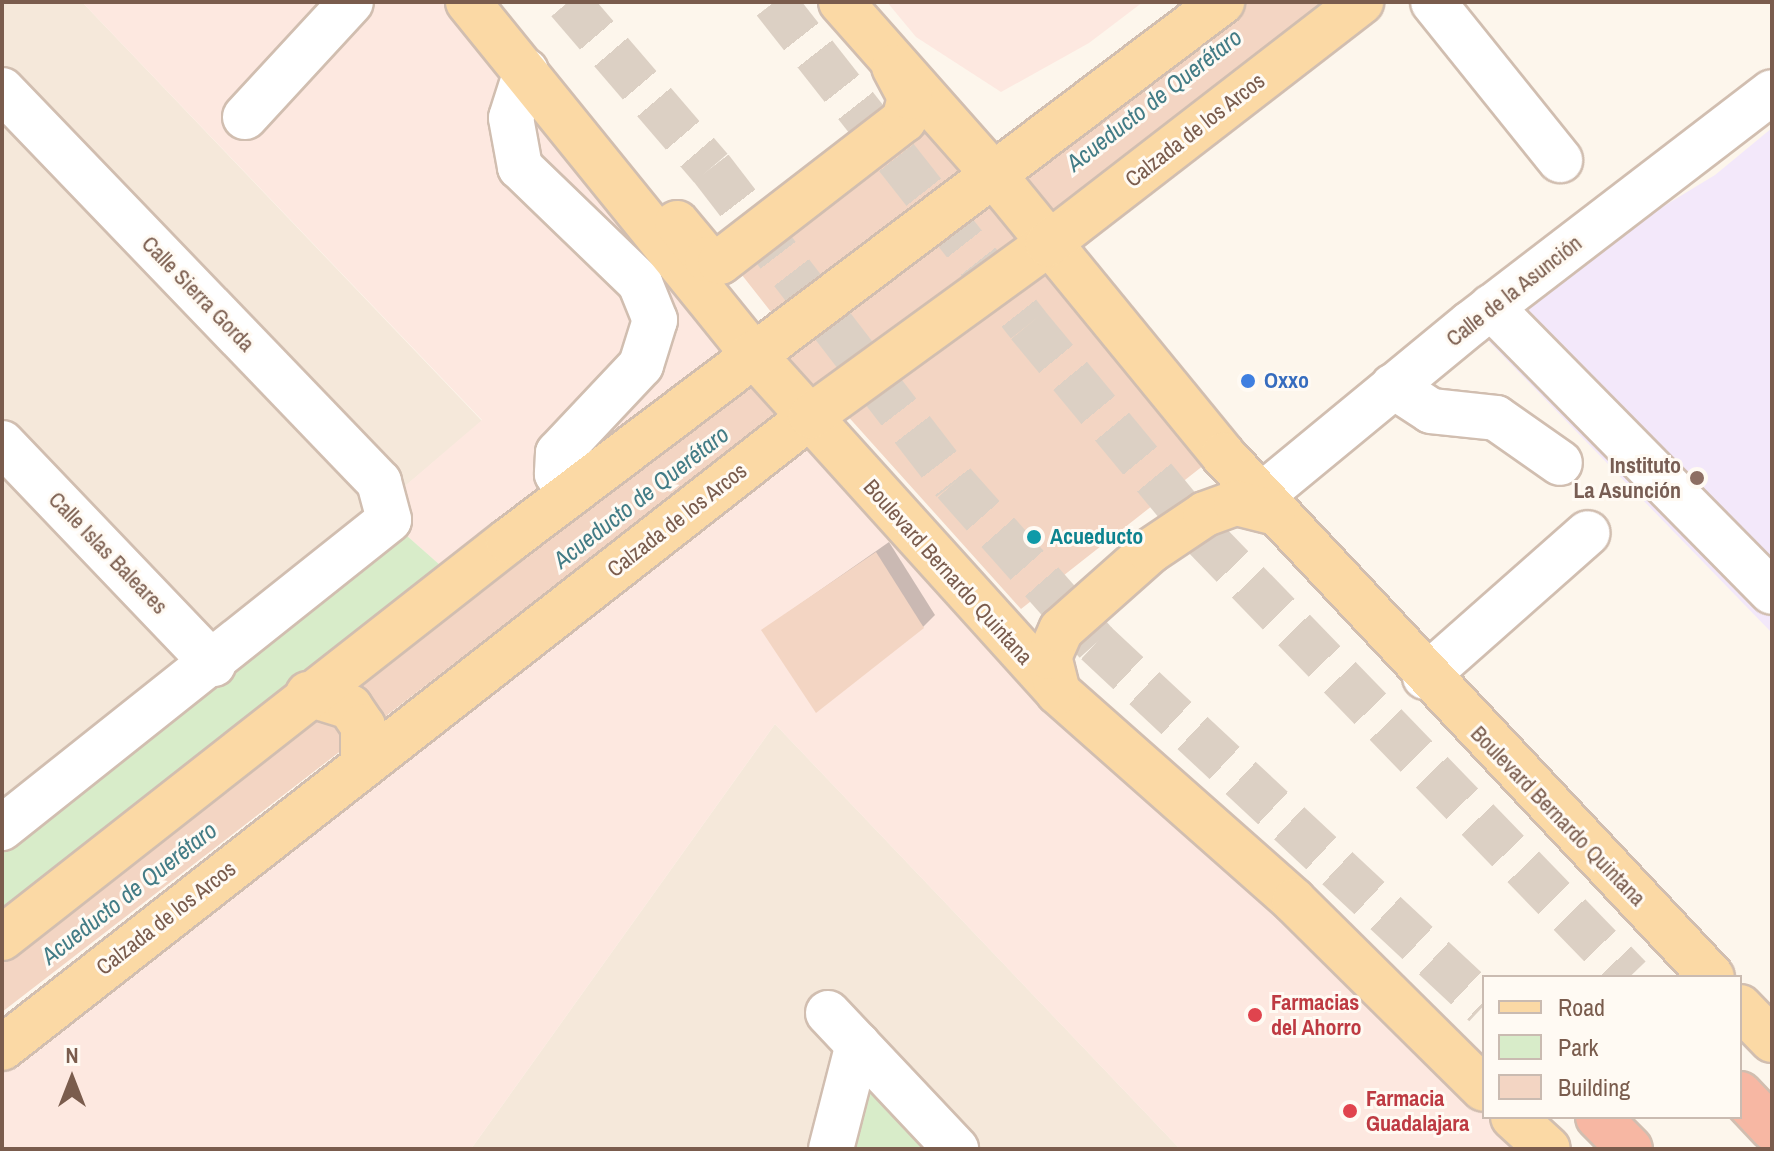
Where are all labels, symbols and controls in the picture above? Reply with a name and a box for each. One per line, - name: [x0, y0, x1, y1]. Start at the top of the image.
- water label: Acueducto de Querétaro: [1061, 23, 1247, 177]
- street label: Calzada de los Arcos: [1120, 67, 1270, 193]
- street label: Calle de la Asunción: [1441, 230, 1587, 352]
- street label: Calle Sierra Gorda: [136, 231, 260, 357]
- place label: Oxxo: [1264, 368, 1309, 394]
- marker: Oxxo: [1239, 372, 1257, 390]
- water label: Acueducto de Querétaro: [548, 420, 734, 574]
- place label: Instituto La Asunción: [1573, 452, 1681, 504]
- street label: Calzada de los Arcos: [602, 457, 752, 583]
- marker: Instituto La Asunción: [1688, 469, 1706, 487]
- street label: Boulevard Bernardo Quintana: [858, 474, 1038, 670]
- street label: Calle Islas Baleares: [43, 486, 173, 620]
- place label: Acueducto: [1050, 524, 1143, 550]
- marker: Acueducto: [1025, 528, 1043, 546]
- street label: Boulevard Bernardo Quintana: [1465, 721, 1651, 911]
- water label: Acueducto de Querétaro: [36, 816, 222, 970]
- street label: Calzada de los Arcos: [91, 855, 241, 981]
- legend: [1482, 975, 1742, 1119]
- place label: Farmacias del Ahorro: [1271, 989, 1362, 1040]
- text: Road: [1558, 991, 1605, 1023]
- marker: Farmacias del Ahorro: [1246, 1006, 1264, 1024]
- text: Park: [1558, 1031, 1598, 1063]
- north arrow: [32, 1039, 112, 1119]
- text: N: [65, 1040, 79, 1070]
- text: Building: [1558, 1071, 1630, 1103]
- place label: Farmacia Guadalajara: [1366, 1085, 1469, 1136]
- marker: Farmacia Guadalajara: [1341, 1102, 1359, 1120]

